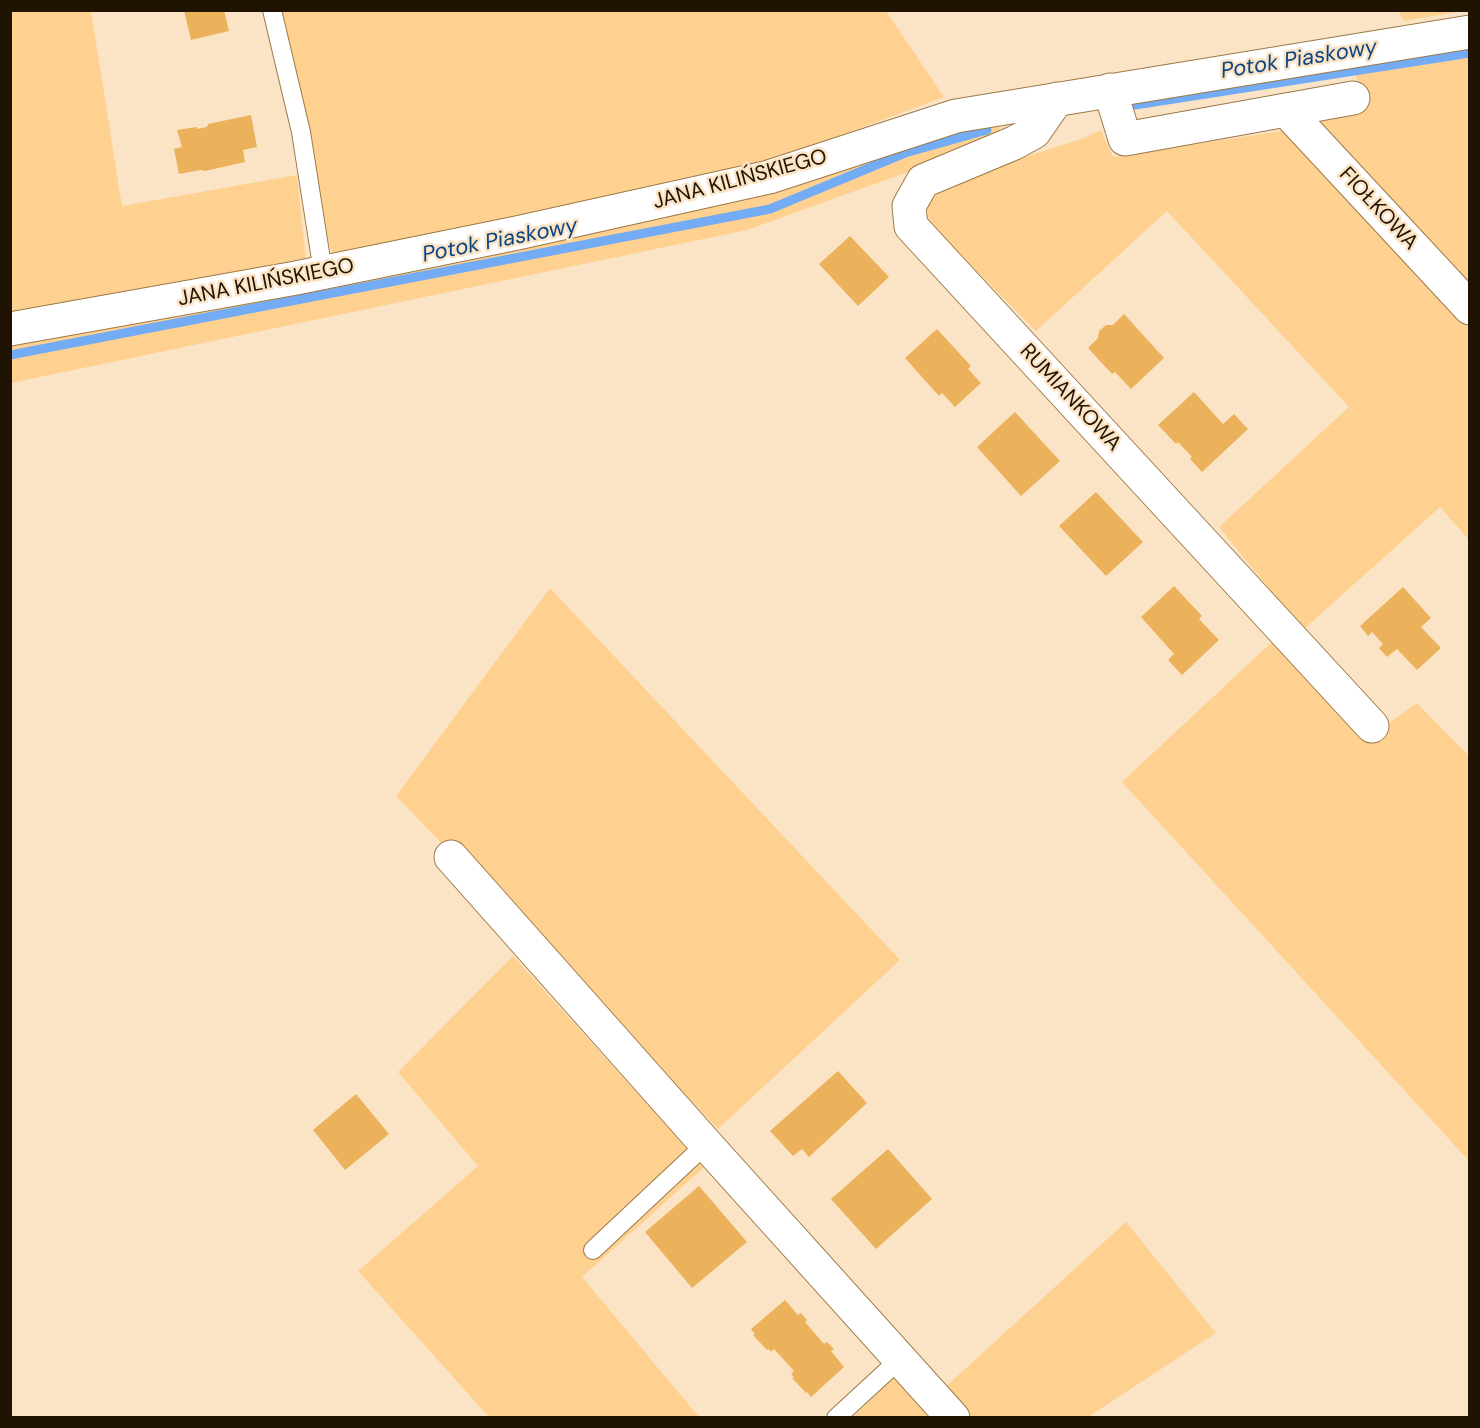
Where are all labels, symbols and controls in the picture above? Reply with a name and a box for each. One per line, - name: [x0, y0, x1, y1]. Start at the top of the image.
- water label: Potok Piaskowy: [1219, 35, 1379, 85]
- street label: JANA KILIŃSKIEGO: [650, 145, 830, 215]
- street label: FIOŁKOWA: [1333, 162, 1423, 256]
- water label: Potok Piaskowy: [420, 213, 580, 269]
- street label: JANA KILIŃSKIEGO: [176, 254, 356, 312]
- street label: RUMIANKOWA: [1014, 339, 1126, 457]

